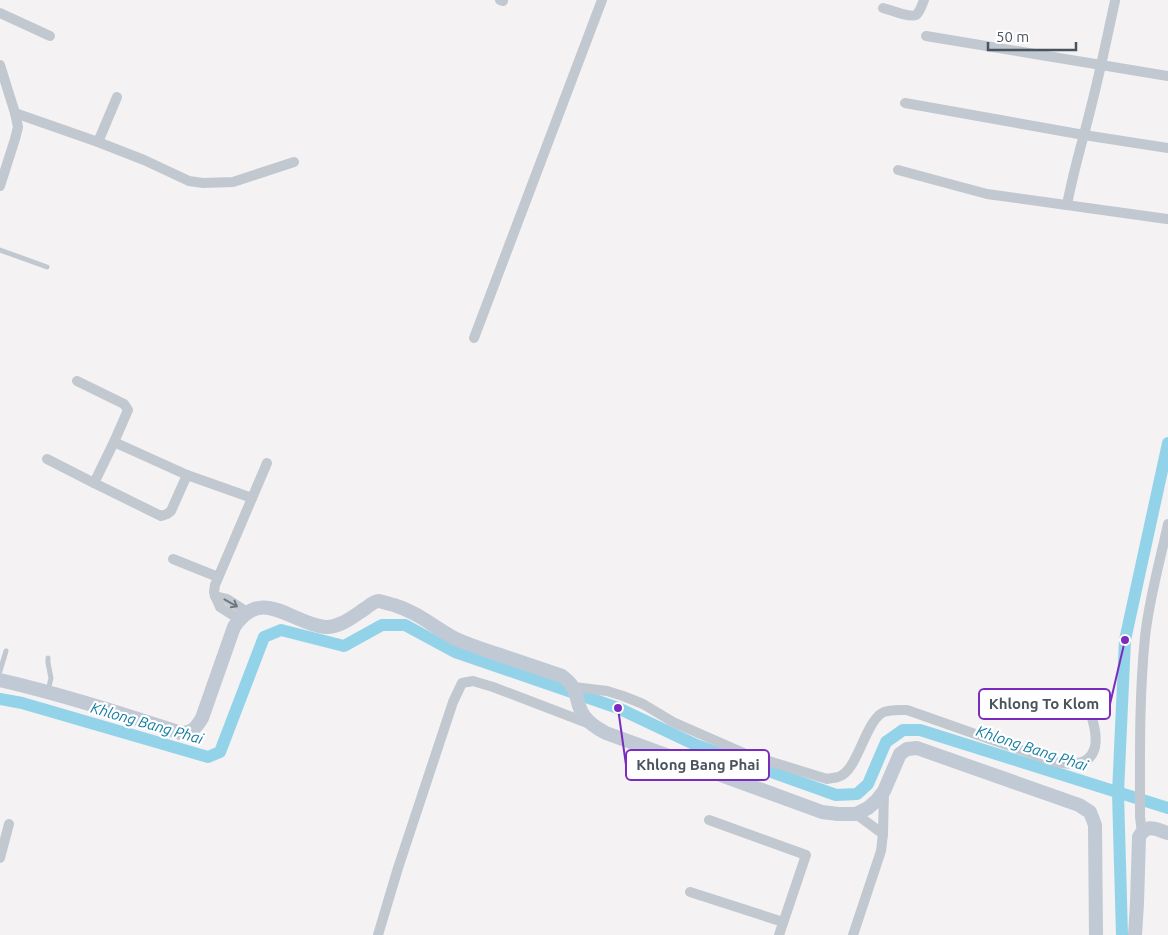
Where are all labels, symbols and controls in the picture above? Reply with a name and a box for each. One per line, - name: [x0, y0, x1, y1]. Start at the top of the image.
- scale bar: [988, 20, 1076, 52]
- text: 50 m: [996, 28, 1029, 45]
- one-way arrow: [224, 598, 239, 608]
- callout: Khlong To Klom: [979, 689, 1110, 719]
- text: Khlong To Klom: [989, 695, 1099, 712]
- water label: Khlong Bang Phai: [89, 699, 206, 748]
- water label: Khlong Bang Phai: [974, 722, 1091, 774]
- callout: Khlong Bang Phai: [626, 750, 769, 780]
- text: Khlong Bang Phai: [636, 756, 760, 773]

